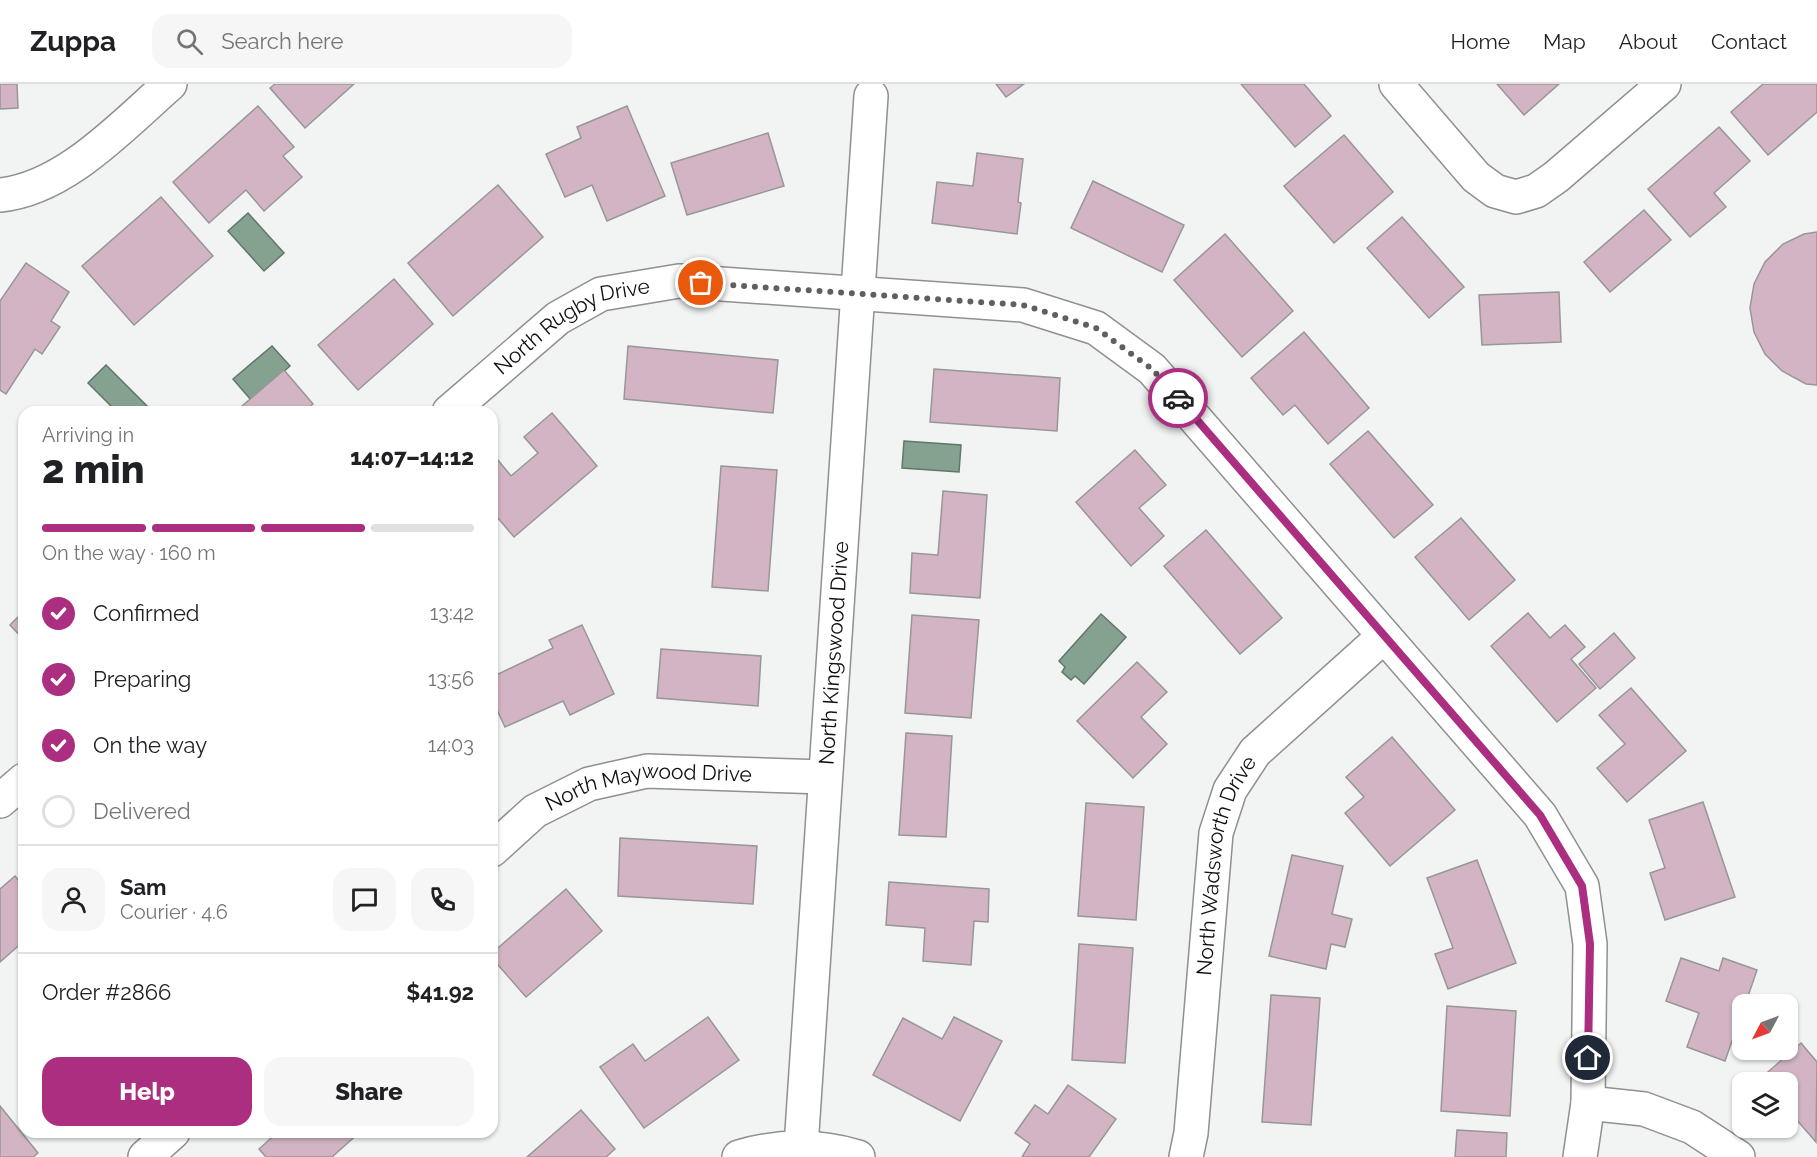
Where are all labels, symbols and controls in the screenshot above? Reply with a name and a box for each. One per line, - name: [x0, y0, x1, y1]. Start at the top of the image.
- search box: [152, 14, 572, 68]
- text: Zuppa: [30, 25, 116, 58]
- icon: search: [173, 25, 206, 58]
- text: Search here: [221, 28, 343, 54]
- text: Home: [1451, 29, 1510, 54]
- text: Map: [1543, 29, 1586, 54]
- text: About: [1619, 29, 1678, 54]
- text: Contact: [1711, 29, 1787, 54]
- pin: [675, 257, 726, 308]
- icon: bag: [684, 266, 717, 299]
- street label: North Rugby Drive: [489, 273, 651, 379]
- courier: [1148, 368, 1208, 428]
- icon: car: [1162, 382, 1195, 415]
- text: Arriving in: [42, 423, 134, 447]
- text: 14:07–14:12: [350, 444, 474, 470]
- text: 2 min: [42, 446, 145, 492]
- street label: North Kingswood Drive: [813, 540, 853, 766]
- text: On the way · 160 m: [42, 541, 216, 565]
- icon: check: [42, 597, 75, 630]
- text: Confirmed: [93, 600, 200, 626]
- text: 13:42: [430, 601, 474, 625]
- icon: check: [42, 663, 75, 696]
- text: Preparing: [93, 666, 191, 692]
- text: 13:56: [428, 667, 474, 691]
- icon: check: [42, 729, 75, 762]
- text: On the way: [93, 732, 207, 758]
- text: 14:03: [428, 733, 474, 757]
- street label: North Wadsworth Drive: [1191, 751, 1261, 976]
- street label: North Maywood Drive: [541, 758, 752, 816]
- text: Delivered: [93, 798, 191, 824]
- button: person: [42, 868, 105, 931]
- button: chat: [333, 868, 396, 931]
- button: phone: [411, 868, 474, 931]
- text: Sam: [120, 874, 167, 900]
- text: Courier · 4.6: [120, 900, 228, 924]
- text: Order #2866: [42, 979, 171, 1005]
- text: $41.92: [406, 979, 474, 1005]
- north arrow: [1732, 994, 1798, 1060]
- map controls: [1732, 994, 1798, 1138]
- pin: [1562, 1032, 1613, 1083]
- icon: home: [1571, 1041, 1604, 1074]
- button: Help: [42, 1057, 252, 1126]
- button: Share: [264, 1057, 474, 1126]
- button: layers: [1732, 1072, 1798, 1138]

